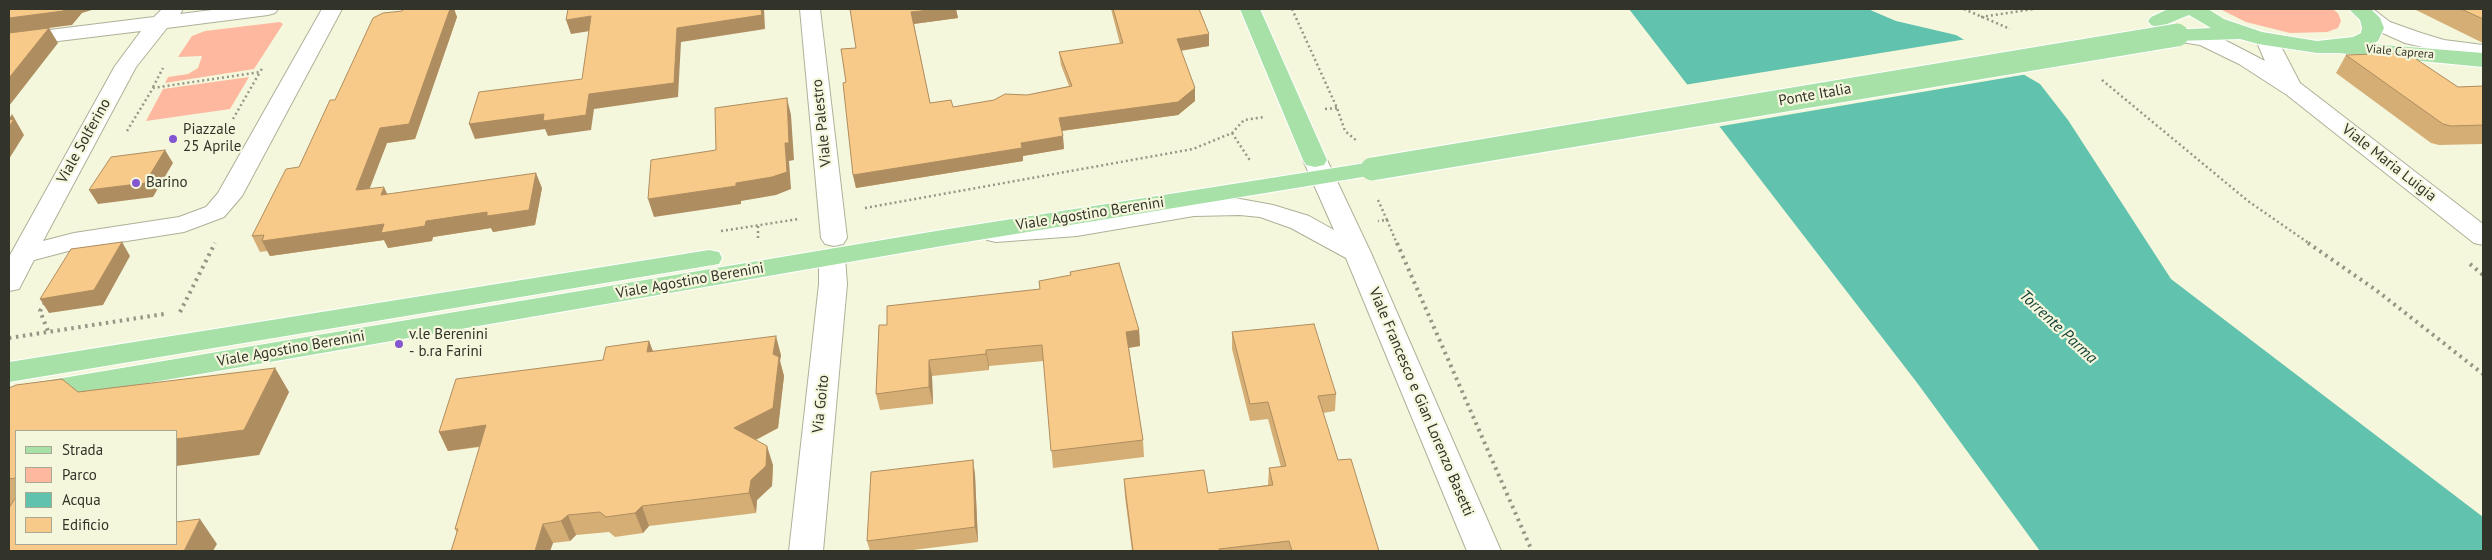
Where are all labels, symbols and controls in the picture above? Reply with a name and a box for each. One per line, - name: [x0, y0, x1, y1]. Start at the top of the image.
- street label: Viale Caprera: [2365, 42, 2435, 62]
- street label: Viale Palestro: [808, 78, 836, 168]
- street label: Ponte Italia: [1777, 80, 1853, 110]
- street label: Viale Solferino: [53, 96, 115, 186]
- place label: Piazzale 25 Aprile: [183, 121, 241, 156]
- street label: Viale Maria Luigia: [2338, 121, 2440, 205]
- marker: Piazzale 25 Aprile: [167, 133, 179, 145]
- place label: Barino: [146, 174, 188, 192]
- marker: Barino: [130, 177, 142, 189]
- street label: Viale Agostino Berenini: [1015, 193, 1165, 235]
- street label: Viale Agostino Berenini: [615, 259, 765, 303]
- street label: Viale Francesco e Gian Lorenzo Basetti: [1365, 285, 1477, 519]
- water label: Torrente Parma: [2015, 286, 2101, 368]
- place label: v.le Berenini - b.ra Farini: [409, 326, 488, 361]
- street label: Viale Agostino Berenini: [216, 327, 366, 371]
- marker: v.le Berenini - b.ra Farini: [393, 338, 405, 350]
- street label: Via Goito: [809, 374, 833, 434]
- legend: [15, 430, 178, 545]
- text: Strada: [62, 440, 103, 459]
- text: Parco: [62, 465, 97, 484]
- text: Acqua: [62, 490, 101, 509]
- text: Edificio: [62, 515, 109, 534]

